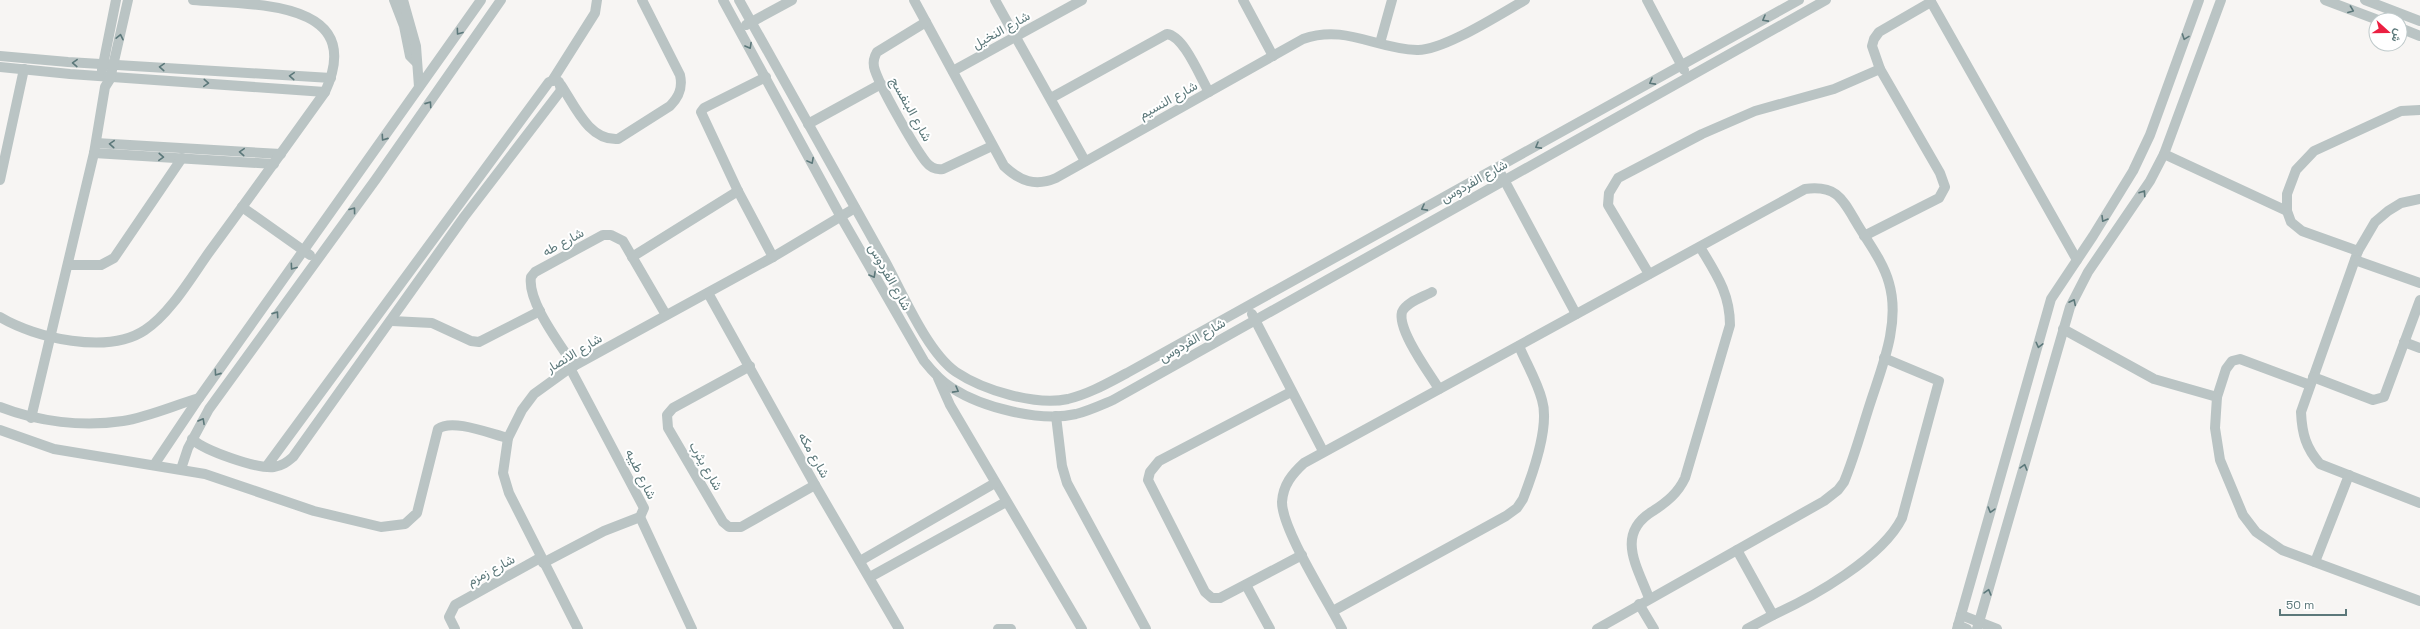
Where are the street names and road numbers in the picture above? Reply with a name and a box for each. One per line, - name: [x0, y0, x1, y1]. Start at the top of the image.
- street label: شارع النخيل: [969, 7, 1033, 54]
- street label: شارع البنفسج: [885, 74, 936, 145]
- street label: شارع النسيم: [1136, 77, 1201, 124]
- street label: شارع الفردوس: [1437, 156, 1511, 207]
- street label: شارع طه: [539, 224, 587, 261]
- street label: شارع الفردوس: [864, 240, 915, 314]
- street label: شارع الفردوس: [1156, 314, 1229, 367]
- street label: شارع الانصار: [542, 330, 606, 378]
- street label: شارع مكه: [794, 429, 834, 481]
- street label: شارع يثرب: [684, 439, 727, 494]
- street label: شارع طيبه: [621, 446, 660, 502]
- street label: شارع زمزم: [464, 550, 518, 590]

